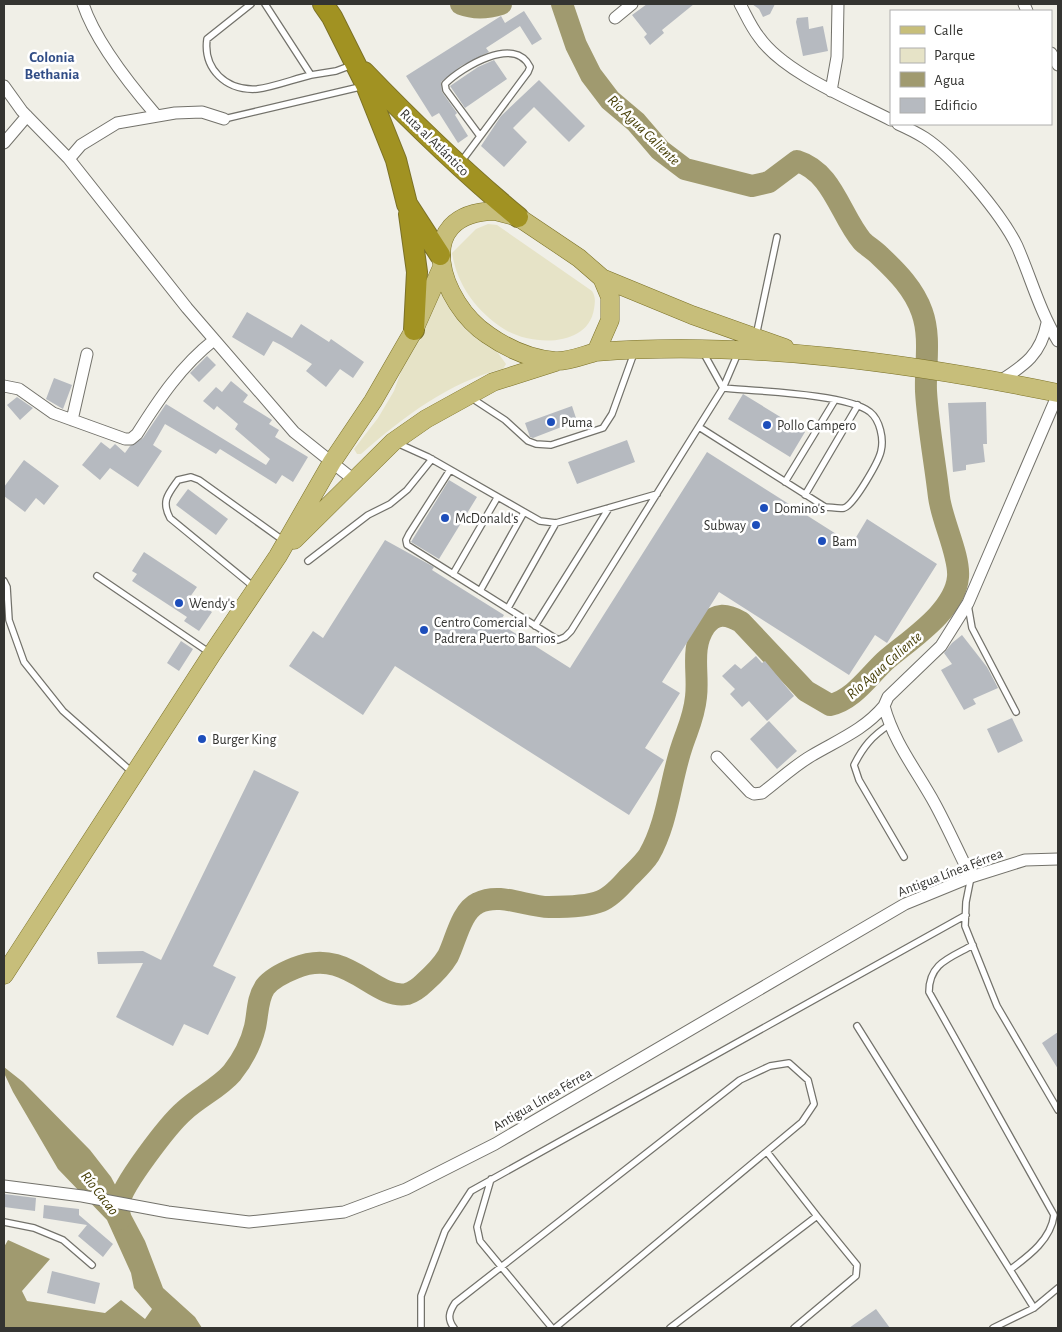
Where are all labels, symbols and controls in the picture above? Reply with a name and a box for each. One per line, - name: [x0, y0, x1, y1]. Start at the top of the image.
- legend: [890, 10, 1052, 125]
- text: Calle: [934, 23, 963, 38]
- text: Parque: [934, 48, 975, 63]
- district label: Colonia Bethania: [25, 50, 79, 82]
- text: Agua: [934, 73, 965, 88]
- water label: Río Agua Caliente: [605, 92, 683, 169]
- text: Edificio: [934, 98, 977, 113]
- street label: Ruta al Atlántico: [397, 107, 471, 179]
- marker: Puma: [545, 416, 557, 428]
- place label: Puma: [561, 416, 593, 430]
- marker: Pollo Campero: [761, 419, 773, 431]
- place label: Pollo Campero: [777, 419, 857, 433]
- marker: Domino's: [758, 502, 770, 514]
- place label: Domino's: [774, 502, 825, 516]
- marker: McDonald's: [439, 512, 451, 524]
- place label: McDonald's: [455, 512, 518, 526]
- place label: Subway: [704, 519, 746, 533]
- marker: Subway: [750, 519, 762, 531]
- marker: Bam: [816, 535, 828, 547]
- place label: Bam: [832, 535, 857, 549]
- marker: Wendy's: [173, 597, 185, 609]
- place label: Wendy's: [189, 597, 235, 611]
- place label: Centro Comercial Padrera Puerto Barrios: [434, 616, 556, 646]
- marker: Centro Comercial Padrera Puerto Barrios: [418, 624, 430, 636]
- water label: Río Agua Caliente: [844, 629, 925, 702]
- marker: Burger King: [196, 733, 208, 745]
- place label: Burger King: [212, 733, 276, 747]
- street label: Antigua Línea Férrea: [896, 846, 1005, 899]
- street label: Antigua Línea Férrea: [491, 1066, 595, 1134]
- water label: Río Cacao: [78, 1169, 121, 1218]

